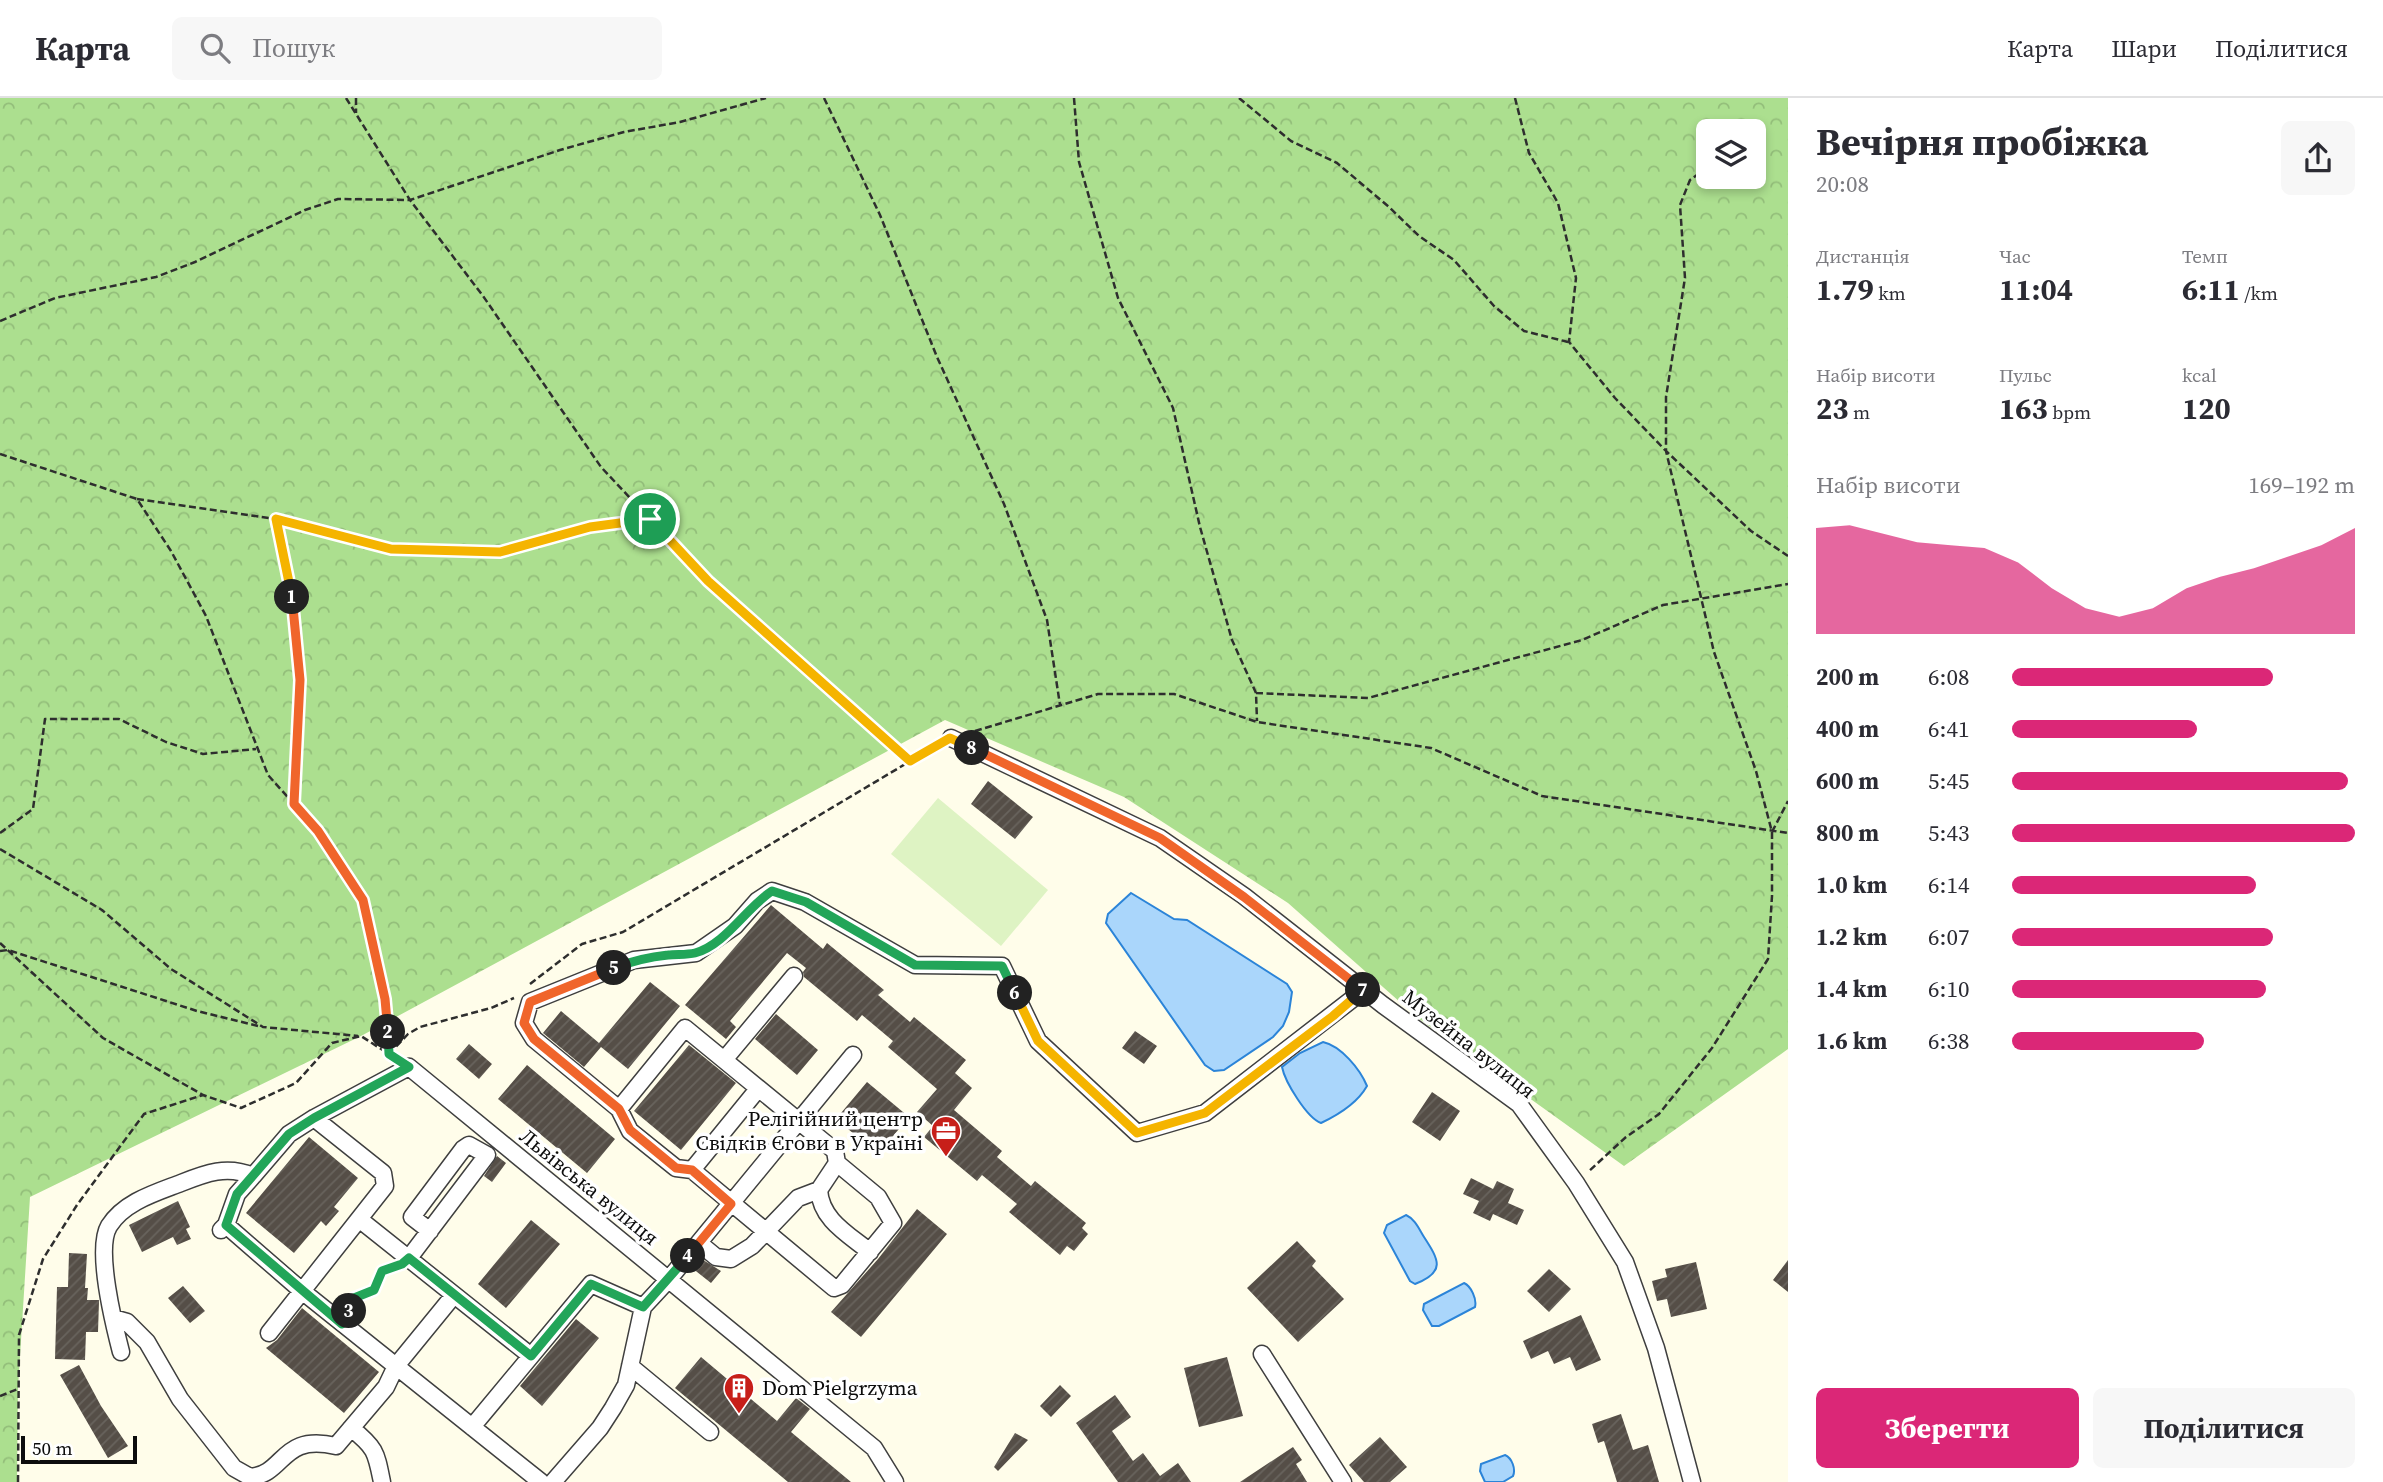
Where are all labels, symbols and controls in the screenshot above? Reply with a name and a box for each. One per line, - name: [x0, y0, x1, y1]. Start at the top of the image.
- search box: [172, 17, 662, 80]
- text: Карта: [35, 26, 130, 71]
- icon: search: [196, 29, 234, 67]
- text: Пошук: [252, 30, 335, 66]
- text: Карта: [2007, 32, 2073, 65]
- text: Шари: [2111, 32, 2177, 65]
- text: Поділитися: [2215, 32, 2348, 65]
- text: Вечірня пробіжка: [1816, 116, 2149, 168]
- map controls: [1696, 119, 1766, 189]
- button: layers: [1696, 119, 1766, 189]
- button: share: [2281, 121, 2355, 195]
- text: 20:08: [1816, 168, 1869, 200]
- text: Дистанція: [1816, 243, 1910, 269]
- text: Час: [1999, 243, 2031, 269]
- text: Темп: [2182, 243, 2228, 269]
- text: 1.79: [1816, 269, 1874, 310]
- text: 11:04: [1999, 269, 2073, 310]
- text: 6:11: [2182, 269, 2240, 310]
- text: km: [1874, 280, 1906, 306]
- text: /km: [2240, 280, 2278, 306]
- text: Набір висоти: [1816, 362, 1935, 388]
- text: Пульс: [1999, 362, 2052, 388]
- text: kcal: [2182, 362, 2217, 388]
- text: 23: [1816, 388, 1849, 429]
- text: 163: [1999, 388, 2048, 429]
- text: 120: [2182, 388, 2231, 429]
- text: m: [1849, 399, 1870, 425]
- text: bpm: [2048, 399, 2091, 425]
- text: Набір висоти: [1816, 469, 1961, 501]
- text: 169–192 m: [2248, 469, 2355, 501]
- pin: [620, 489, 680, 549]
- icon: arrive: [631, 500, 669, 538]
- pin: 1: [274, 580, 310, 614]
- text: 1: [286, 583, 297, 609]
- text: 200 m: [1816, 661, 1879, 693]
- text: 6:08: [1928, 661, 1969, 693]
- text: 400 m: [1816, 713, 1879, 745]
- text: 6:41: [1928, 713, 1969, 745]
- pin: 8: [954, 730, 990, 766]
- text: 8: [966, 734, 977, 760]
- text: 600 m: [1816, 765, 1879, 797]
- text: 5:45: [1928, 765, 1969, 797]
- text: 800 m: [1816, 817, 1879, 849]
- text: 5:43: [1928, 817, 1969, 849]
- text: 1.0 km: [1816, 869, 1887, 901]
- text: 6:14: [1928, 869, 1969, 901]
- text: 1.2 km: [1816, 921, 1887, 953]
- text: 6:07: [1928, 921, 1969, 953]
- pin: 5: [596, 950, 632, 986]
- text: 5: [608, 954, 619, 980]
- pin: 7: [1346, 972, 1380, 1008]
- text: 1.4 km: [1816, 973, 1887, 1005]
- text: 6:10: [1928, 973, 1969, 1005]
- pin: 6: [998, 976, 1032, 1010]
- text: 7: [1357, 976, 1368, 1002]
- text: 6: [1009, 979, 1020, 1005]
- street label: Музейна вулиця: [1397, 982, 1542, 1105]
- pin: 2: [370, 1014, 406, 1049]
- text: 2: [382, 1018, 393, 1044]
- text: 1.6 km: [1816, 1025, 1887, 1057]
- text: 6:38: [1928, 1025, 1969, 1057]
- place label: Релігійний центр Свідків Єгови в Україні: [695, 1104, 923, 1157]
- office icon: Релігійний центр Свідків Єгови в Україні: [929, 1114, 963, 1158]
- street label: Львівська вулиця: [514, 1121, 665, 1252]
- pin: 4: [670, 1238, 706, 1274]
- text: 4: [682, 1242, 693, 1268]
- pin: 3: [332, 1294, 366, 1328]
- text: 3: [343, 1297, 354, 1323]
- building icon: Dom Pielgrzyma: [722, 1371, 756, 1415]
- place label: Dom Pielgrzyma: [762, 1373, 918, 1402]
- button: Зберегти: [1816, 1388, 2079, 1468]
- button: Поділитися: [2093, 1388, 2355, 1468]
- scale bar: [21, 1433, 136, 1465]
- text: 50 m: [32, 1435, 73, 1461]

